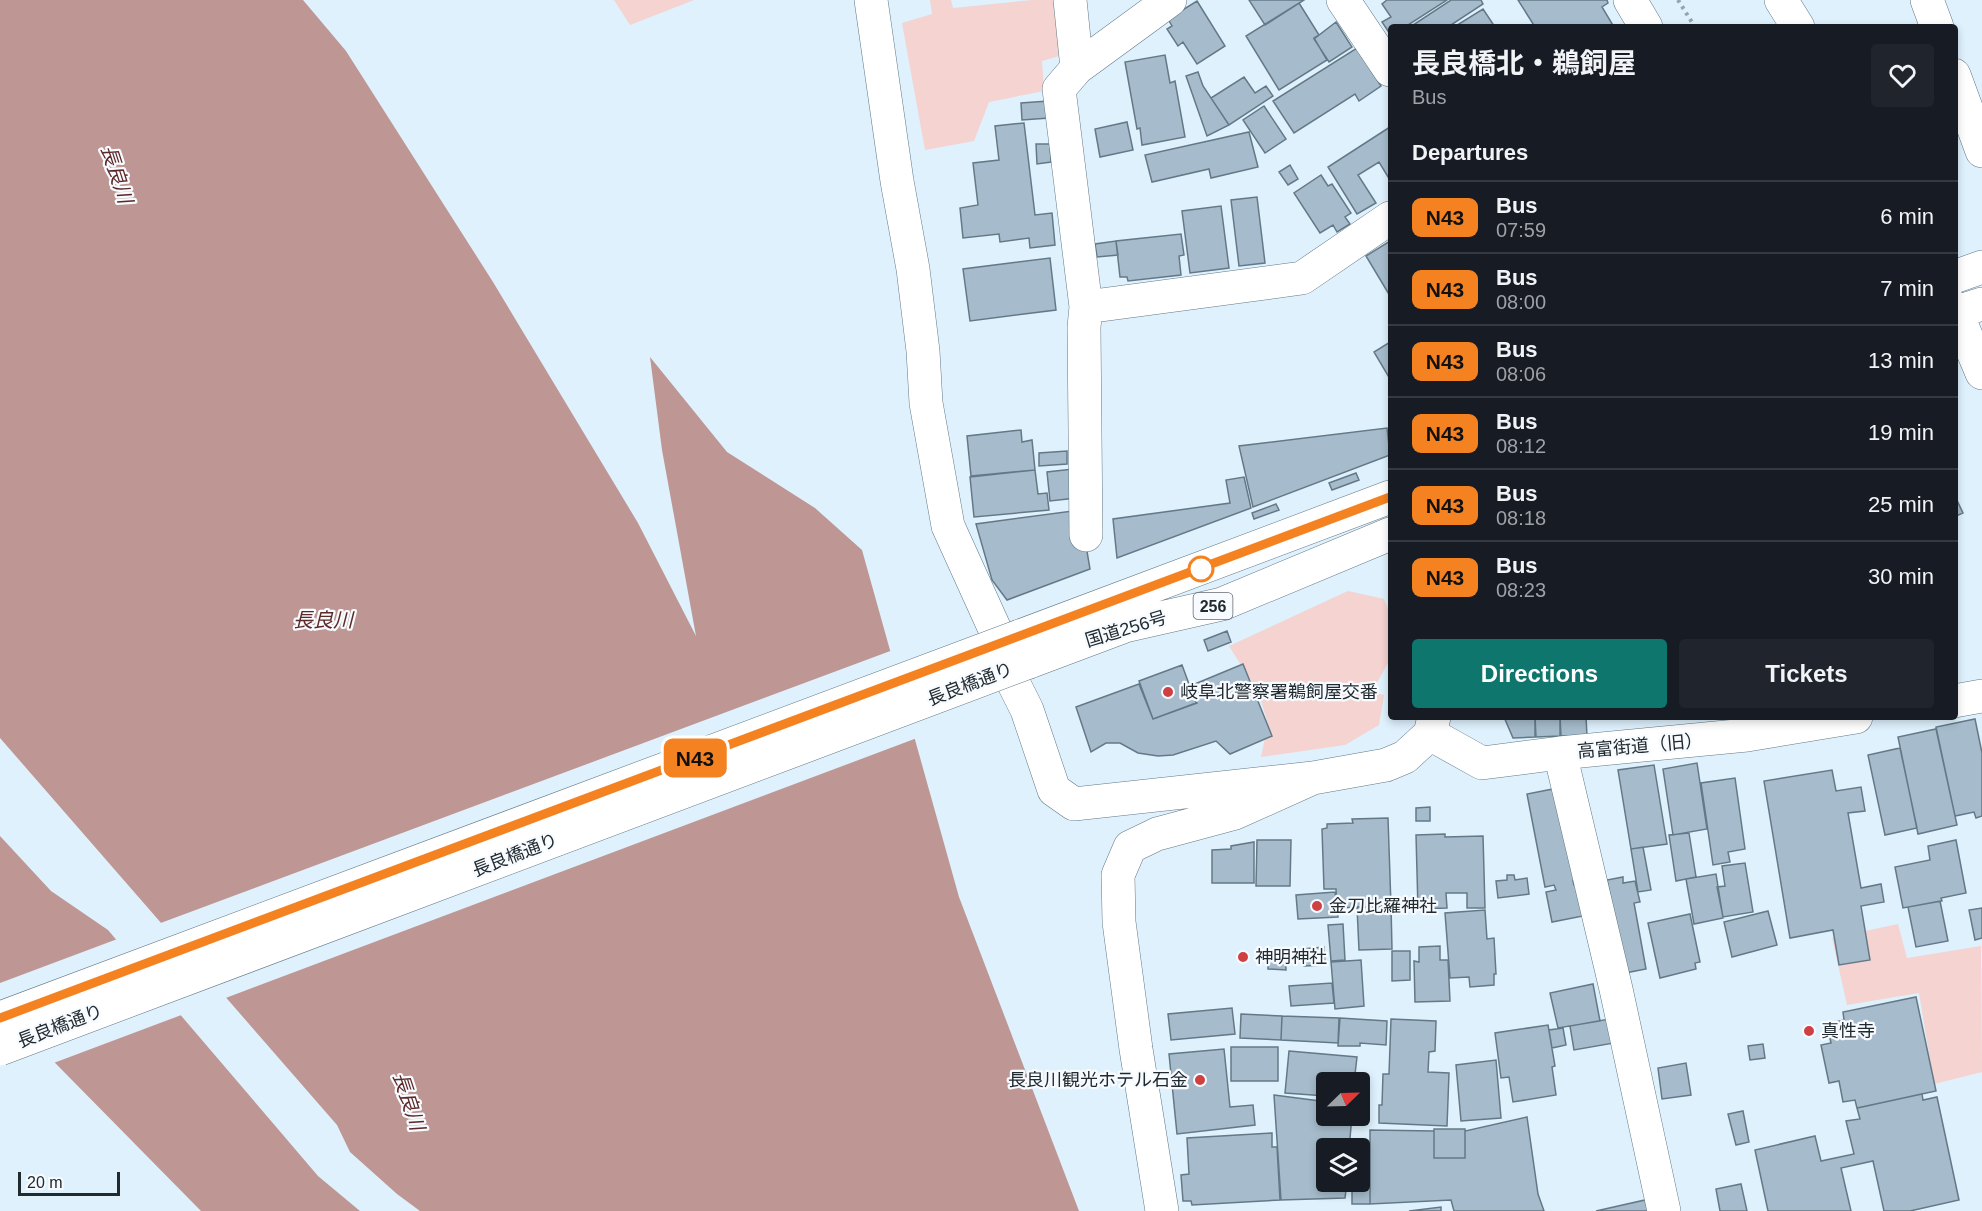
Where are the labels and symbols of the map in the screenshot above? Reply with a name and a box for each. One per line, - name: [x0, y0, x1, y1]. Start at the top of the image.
- water label: 長良川: [97, 142, 137, 208]
- unlabelled marker: [1188, 556, 1214, 582]
- road number: 256: [1194, 593, 1232, 619]
- street label: 国道256号: [1083, 607, 1169, 651]
- water label: 長良川: [293, 609, 355, 631]
- street label: 長良橋通り: [924, 659, 1016, 709]
- place label: 岐阜北警察署鵜飼屋交番: [1180, 682, 1378, 702]
- marker: 岐阜北警察署鵜飼屋交番: [1161, 685, 1175, 699]
- street label: 高富街道（旧）: [1576, 731, 1704, 761]
- line badge: N43: [660, 738, 730, 777]
- street label: 長良橋通り: [469, 830, 561, 880]
- place label: 金刀比羅神社: [1329, 896, 1437, 916]
- marker: 金刀比羅神社: [1310, 899, 1324, 913]
- place label: 神明神社: [1255, 947, 1327, 967]
- marker: 神明神社: [1236, 950, 1250, 964]
- street label: 長良橋通り: [14, 1001, 106, 1051]
- place label: 真性寺: [1821, 1021, 1875, 1041]
- marker: 真性寺: [1802, 1024, 1816, 1038]
- water label: 長良川: [389, 1069, 429, 1135]
- place label: 長良川観光ホテル石金: [1008, 1070, 1188, 1090]
- north arrow: [1316, 1072, 1370, 1126]
- marker: 長良川観光ホテル石金: [1193, 1073, 1207, 1087]
- scale bar: [18, 1169, 120, 1196]

